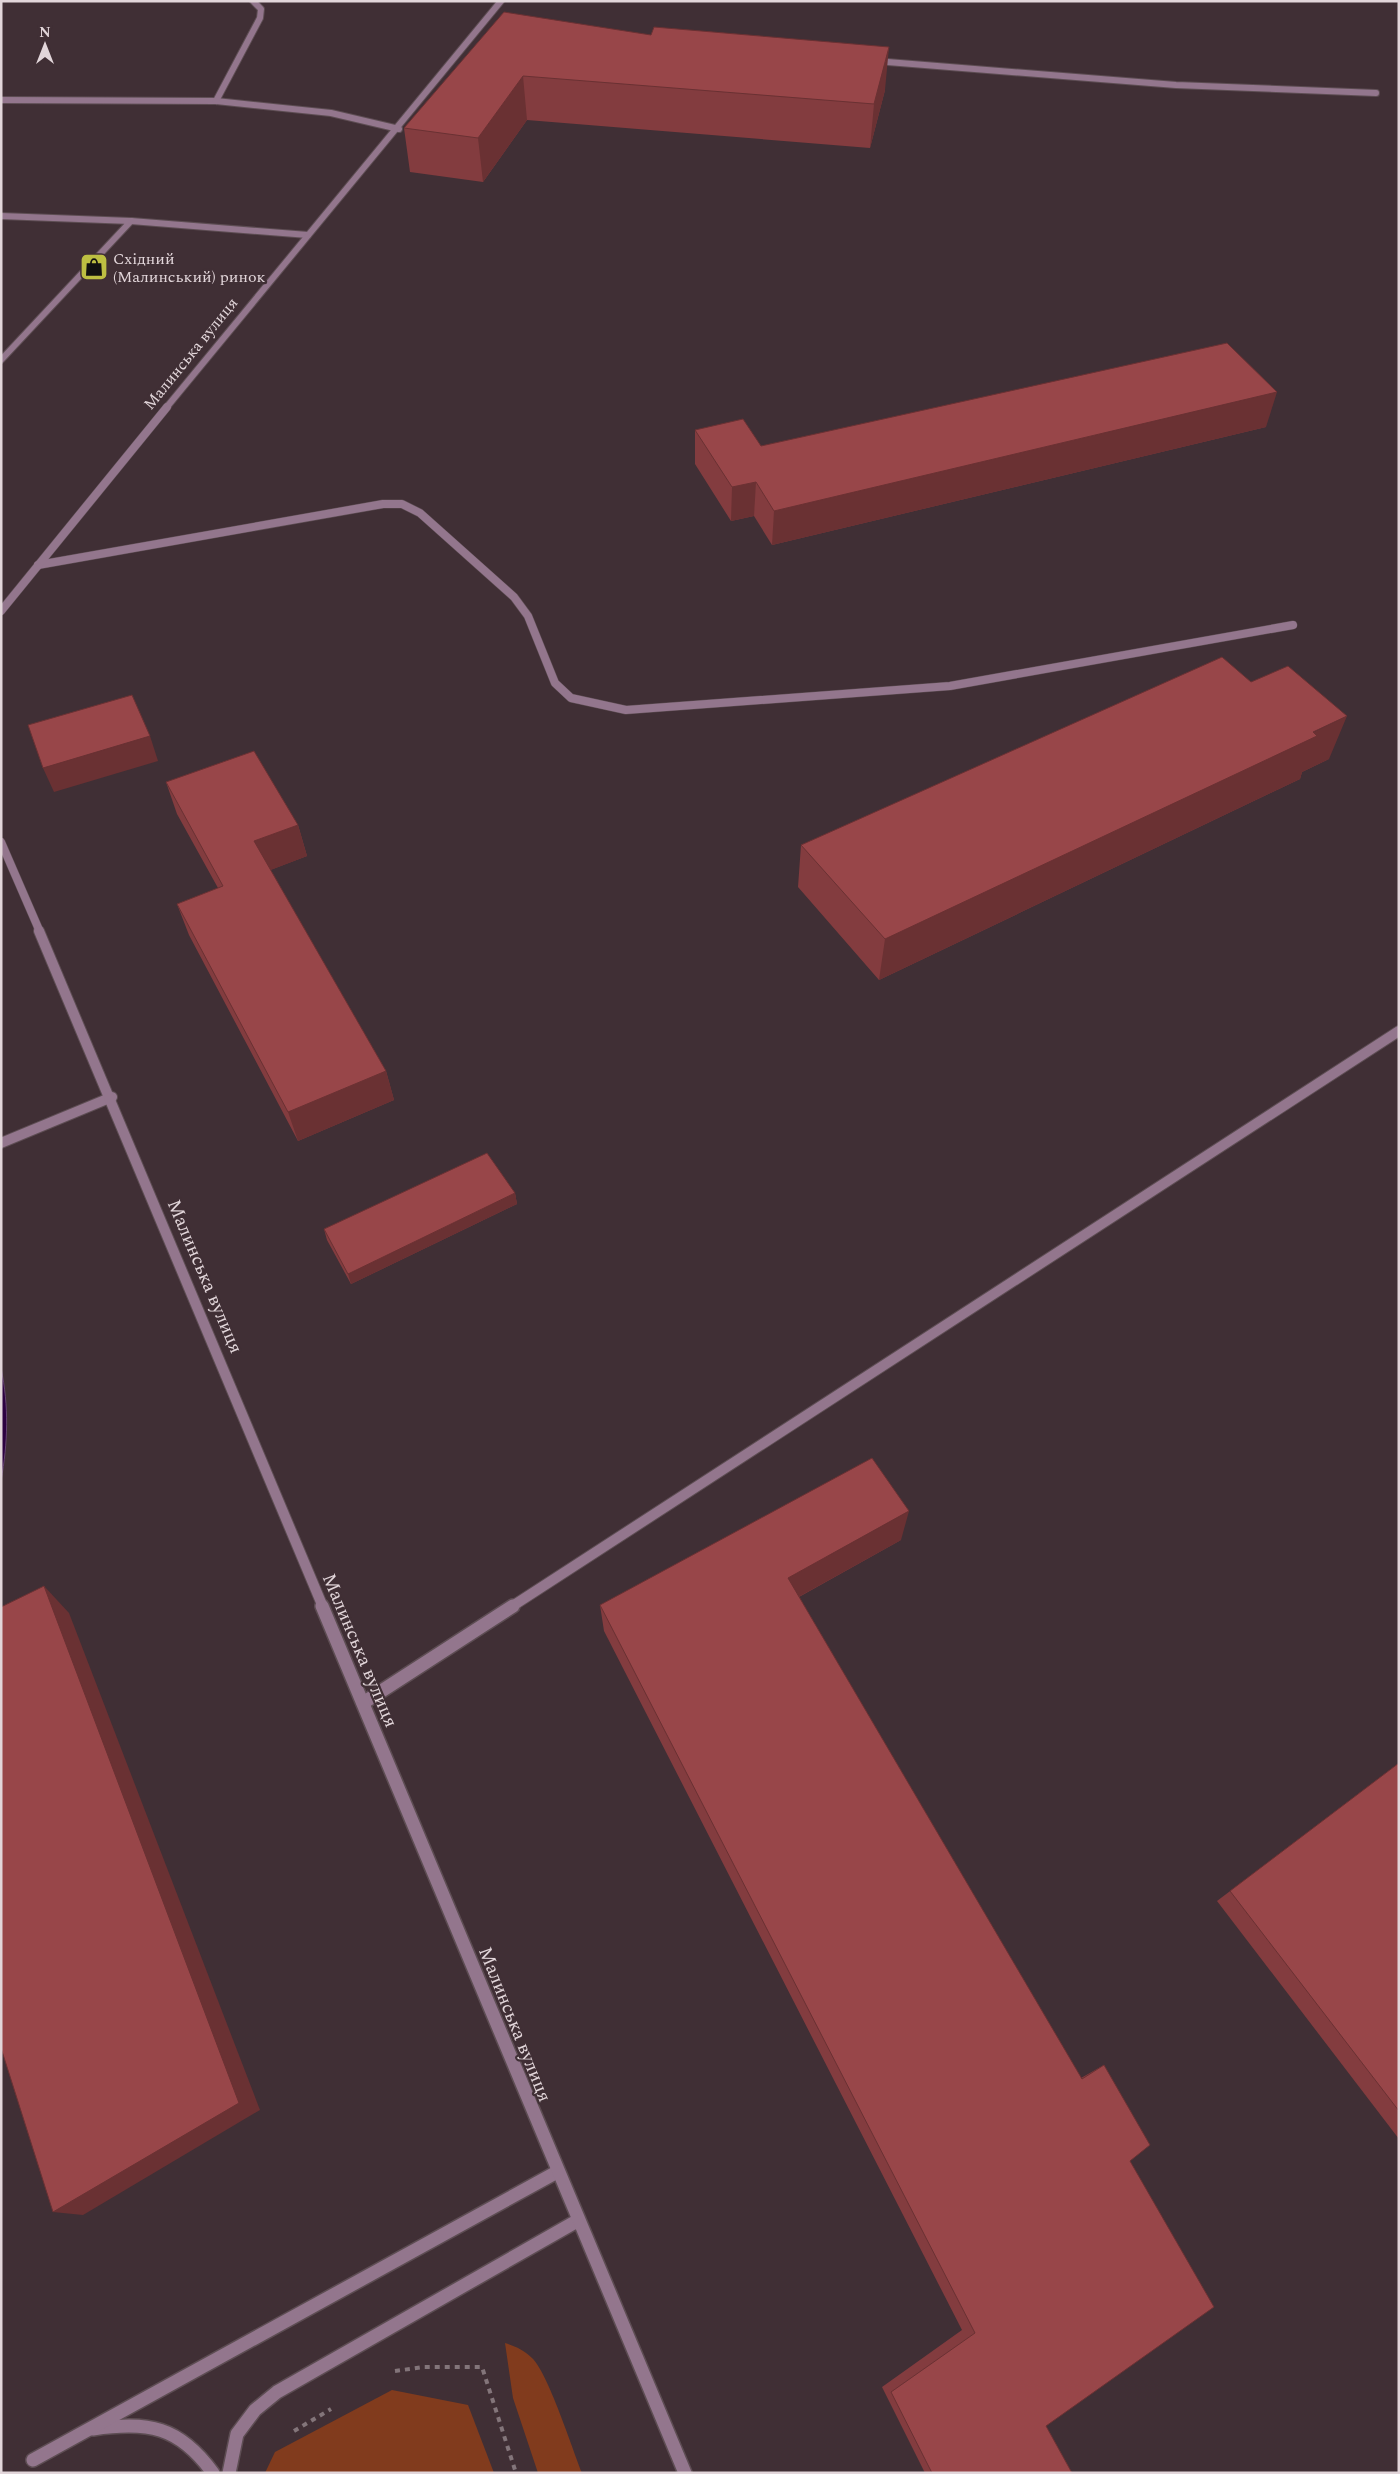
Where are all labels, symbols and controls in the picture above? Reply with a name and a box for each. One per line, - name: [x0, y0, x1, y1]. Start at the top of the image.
- north arrow: [20, 20, 70, 70]
- text: N: [39, 22, 51, 43]
- place label: Східний (Малинський) ринок: [113, 247, 266, 289]
- shop icon: Східний (Малинський) ринок: [79, 252, 109, 282]
- street label: Малинська вулиця: [138, 292, 244, 415]
- street label: Малинська вулиця: [159, 1195, 250, 1358]
- street label: Малинська вулиця: [314, 1569, 405, 1732]
- street label: Малинська вулиця: [470, 1943, 559, 2107]

